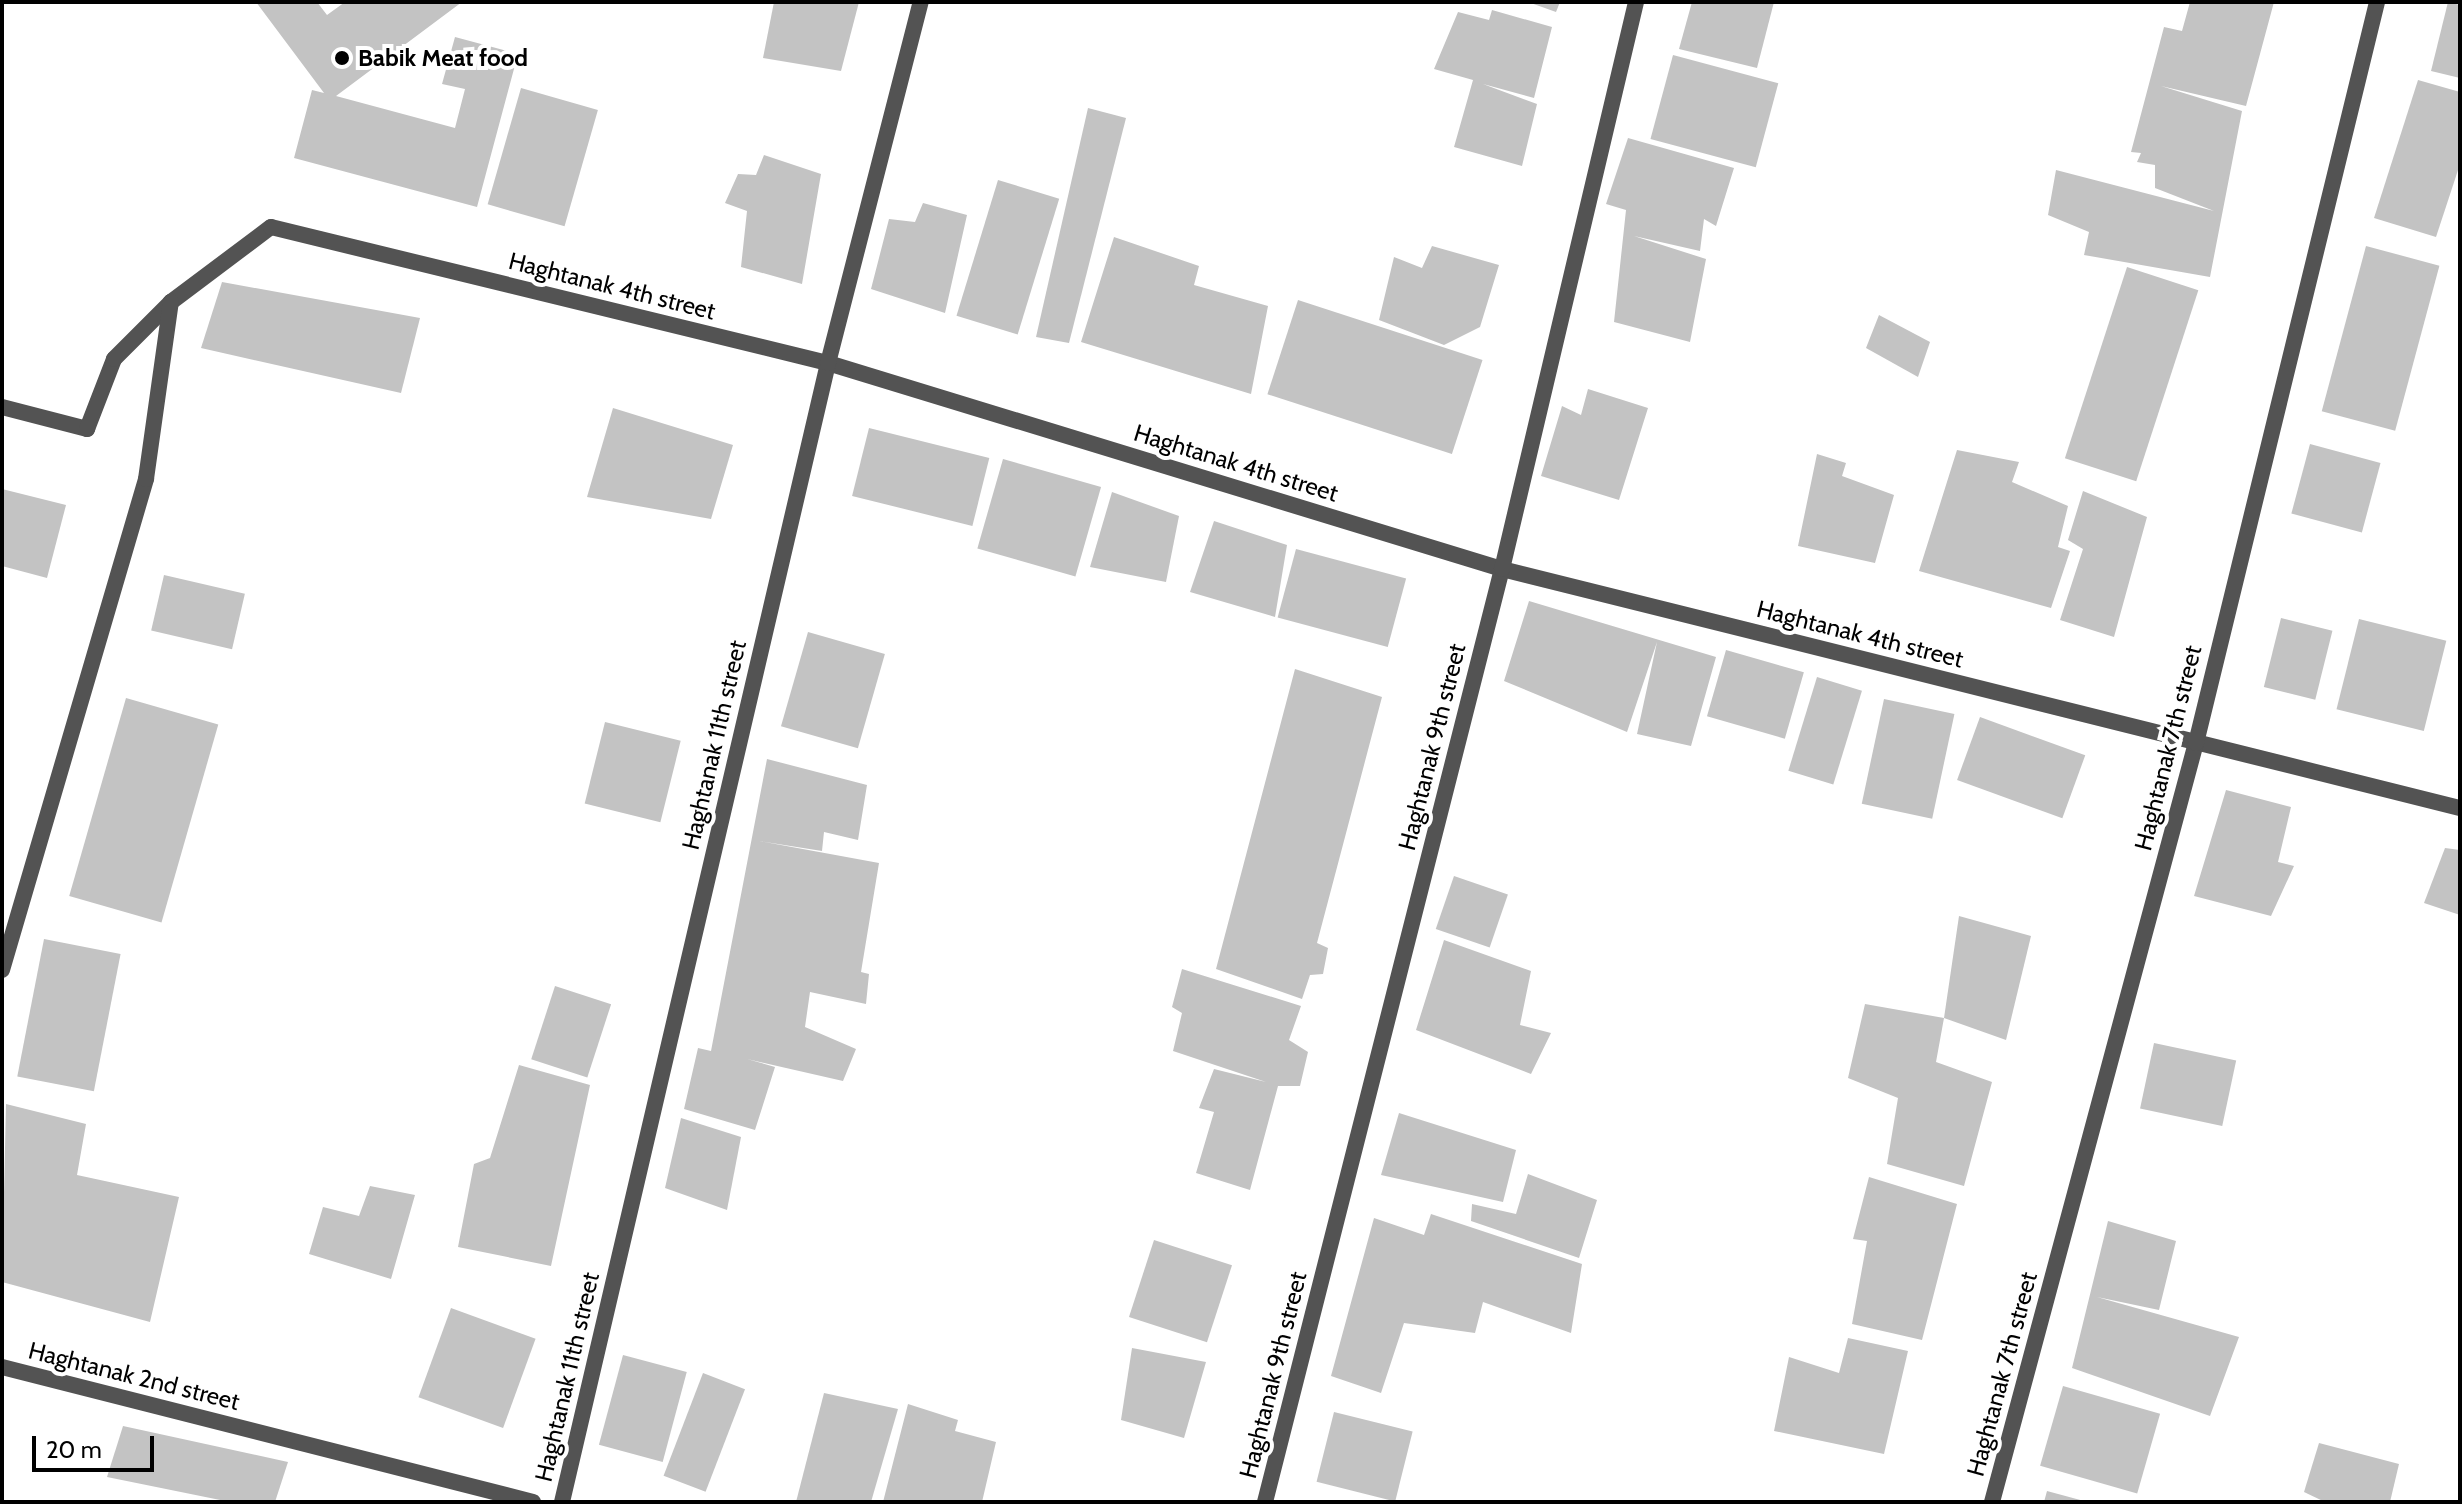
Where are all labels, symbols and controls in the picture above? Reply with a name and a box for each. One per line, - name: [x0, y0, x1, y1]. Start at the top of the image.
- place label: Babik Meat food: [358, 44, 528, 72]
- marker: Babik Meat food: [333, 49, 351, 67]
- street label: Haghtanak 4th street: [506, 246, 718, 326]
- street label: Haghtanak 4th street: [1130, 418, 1342, 508]
- street label: Haghtanak 4th street: [1754, 594, 1966, 674]
- street label: Haghtanak 11th street: [676, 638, 752, 852]
- street label: Haghtanak 9th street: [1392, 641, 1472, 853]
- street label: Haghtanak 7th street: [2129, 643, 2207, 853]
- street label: Haghtanak 9th street: [1233, 1269, 1313, 1481]
- street label: Haghtanak 7th street: [1961, 1269, 2043, 1479]
- street label: Haghtanak 11th street: [529, 1270, 605, 1484]
- street label: Haghtanak 2nd street: [26, 1336, 242, 1416]
- scale bar: [36, 1420, 158, 1470]
- text: 20 m: [46, 1435, 102, 1464]

